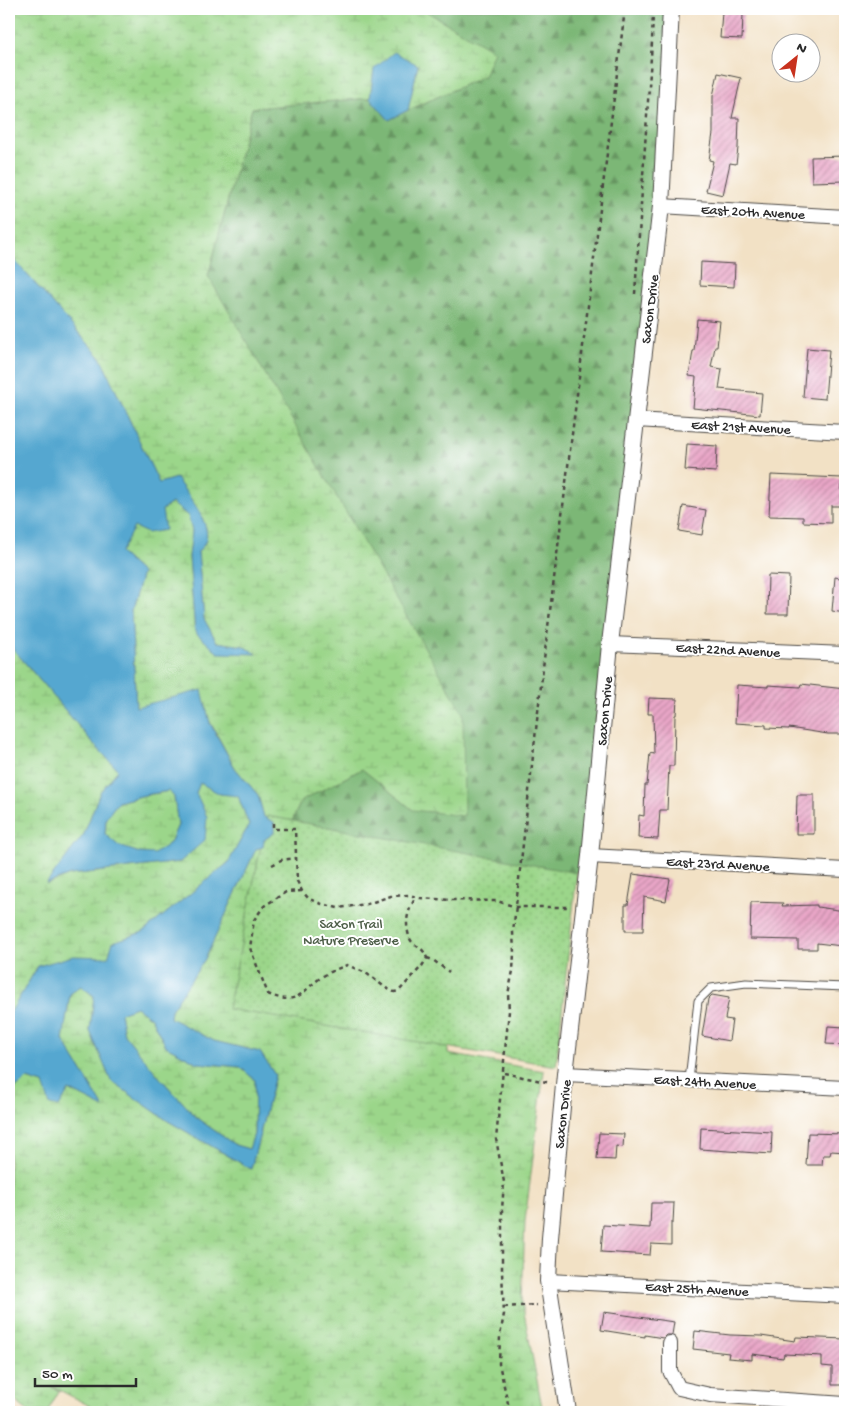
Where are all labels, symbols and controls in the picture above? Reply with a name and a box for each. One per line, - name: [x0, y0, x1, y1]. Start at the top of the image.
- north arrow: [772, 32, 822, 82]
- text: N: [793, 39, 809, 59]
- street label: East 20th Avenue: [700, 202, 806, 225]
- street label: Saxon Drive: [639, 273, 664, 345]
- street label: East 21st Avenue: [691, 417, 792, 440]
- street label: East 22nd Avenue: [675, 640, 781, 663]
- street label: Saxon Drive: [595, 675, 618, 747]
- street label: East 23rd Avenue: [666, 854, 771, 877]
- park label: Saxon Trail Nature Preserve: [303, 917, 399, 950]
- street label: East 24th Avenue: [653, 1072, 757, 1095]
- street label: Saxon Drive: [552, 1078, 577, 1150]
- street label: East 25th Avenue: [645, 1279, 750, 1302]
- scale bar: [35, 1356, 136, 1388]
- text: 50 m: [42, 1366, 73, 1384]

